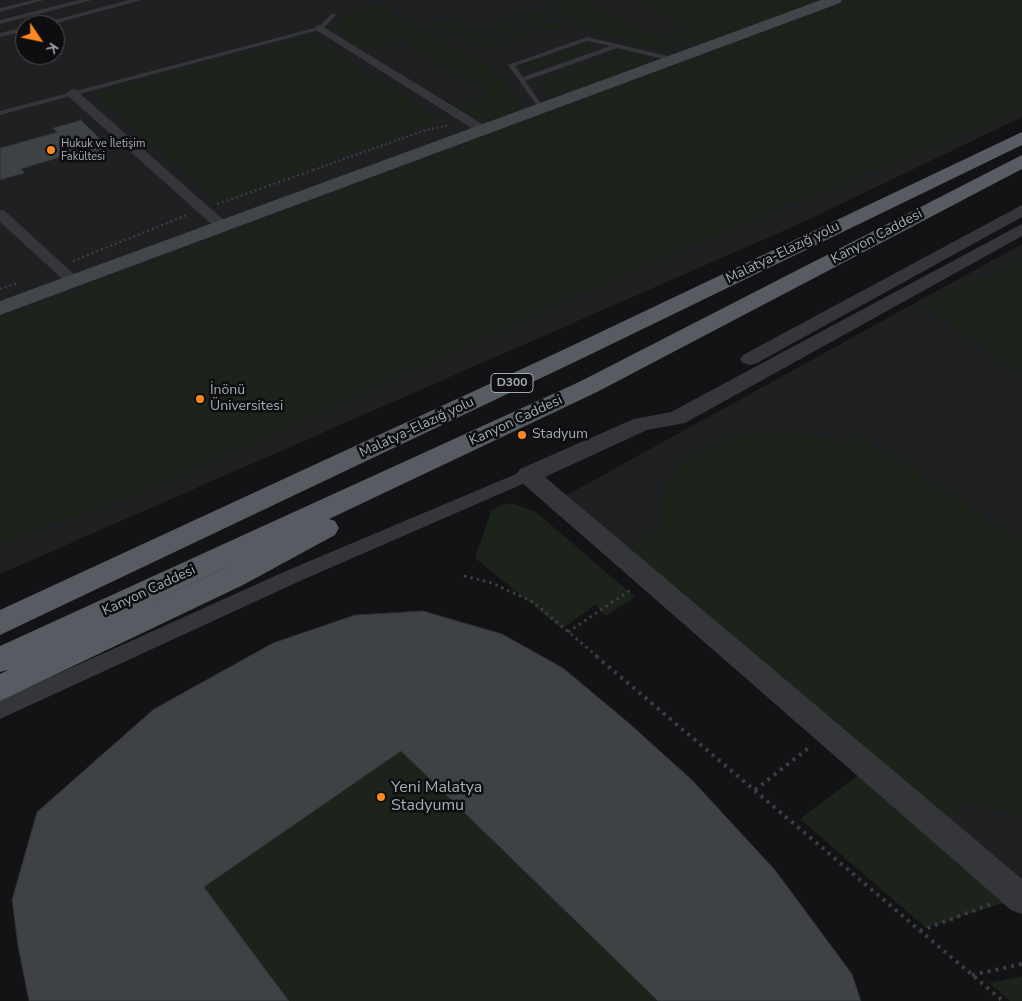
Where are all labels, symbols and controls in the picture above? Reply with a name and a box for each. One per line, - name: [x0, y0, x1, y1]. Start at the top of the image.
- north arrow: [15, 15, 65, 65]
- text: K: [42, 39, 63, 57]
- place label: Hukuk ve İletişim Fakültesi: [61, 137, 145, 163]
- marker: Hukuk ve İletişim Fakültesi: [45, 144, 57, 156]
- street label: Kanyon Caddesi: [829, 206, 925, 268]
- street label: Malatya-Elazığ yolu: [723, 218, 843, 288]
- road number: D300: [491, 373, 533, 392]
- place label: İnönü Üniversitesi: [210, 383, 283, 416]
- street label: Kanyon Caddesi: [467, 392, 565, 450]
- marker: İnönü Üniversitesi: [194, 393, 206, 405]
- street label: Malatya-Elazığ yolu: [357, 394, 477, 462]
- place label: Stadyum: [532, 427, 588, 443]
- marker: Stadyum: [516, 429, 528, 441]
- street label: Kanyon Caddesi: [100, 562, 198, 620]
- place label: Yeni Malatya Stadyumu: [391, 778, 482, 816]
- marker: Yeni Malatya Stadyumu: [375, 791, 387, 803]

